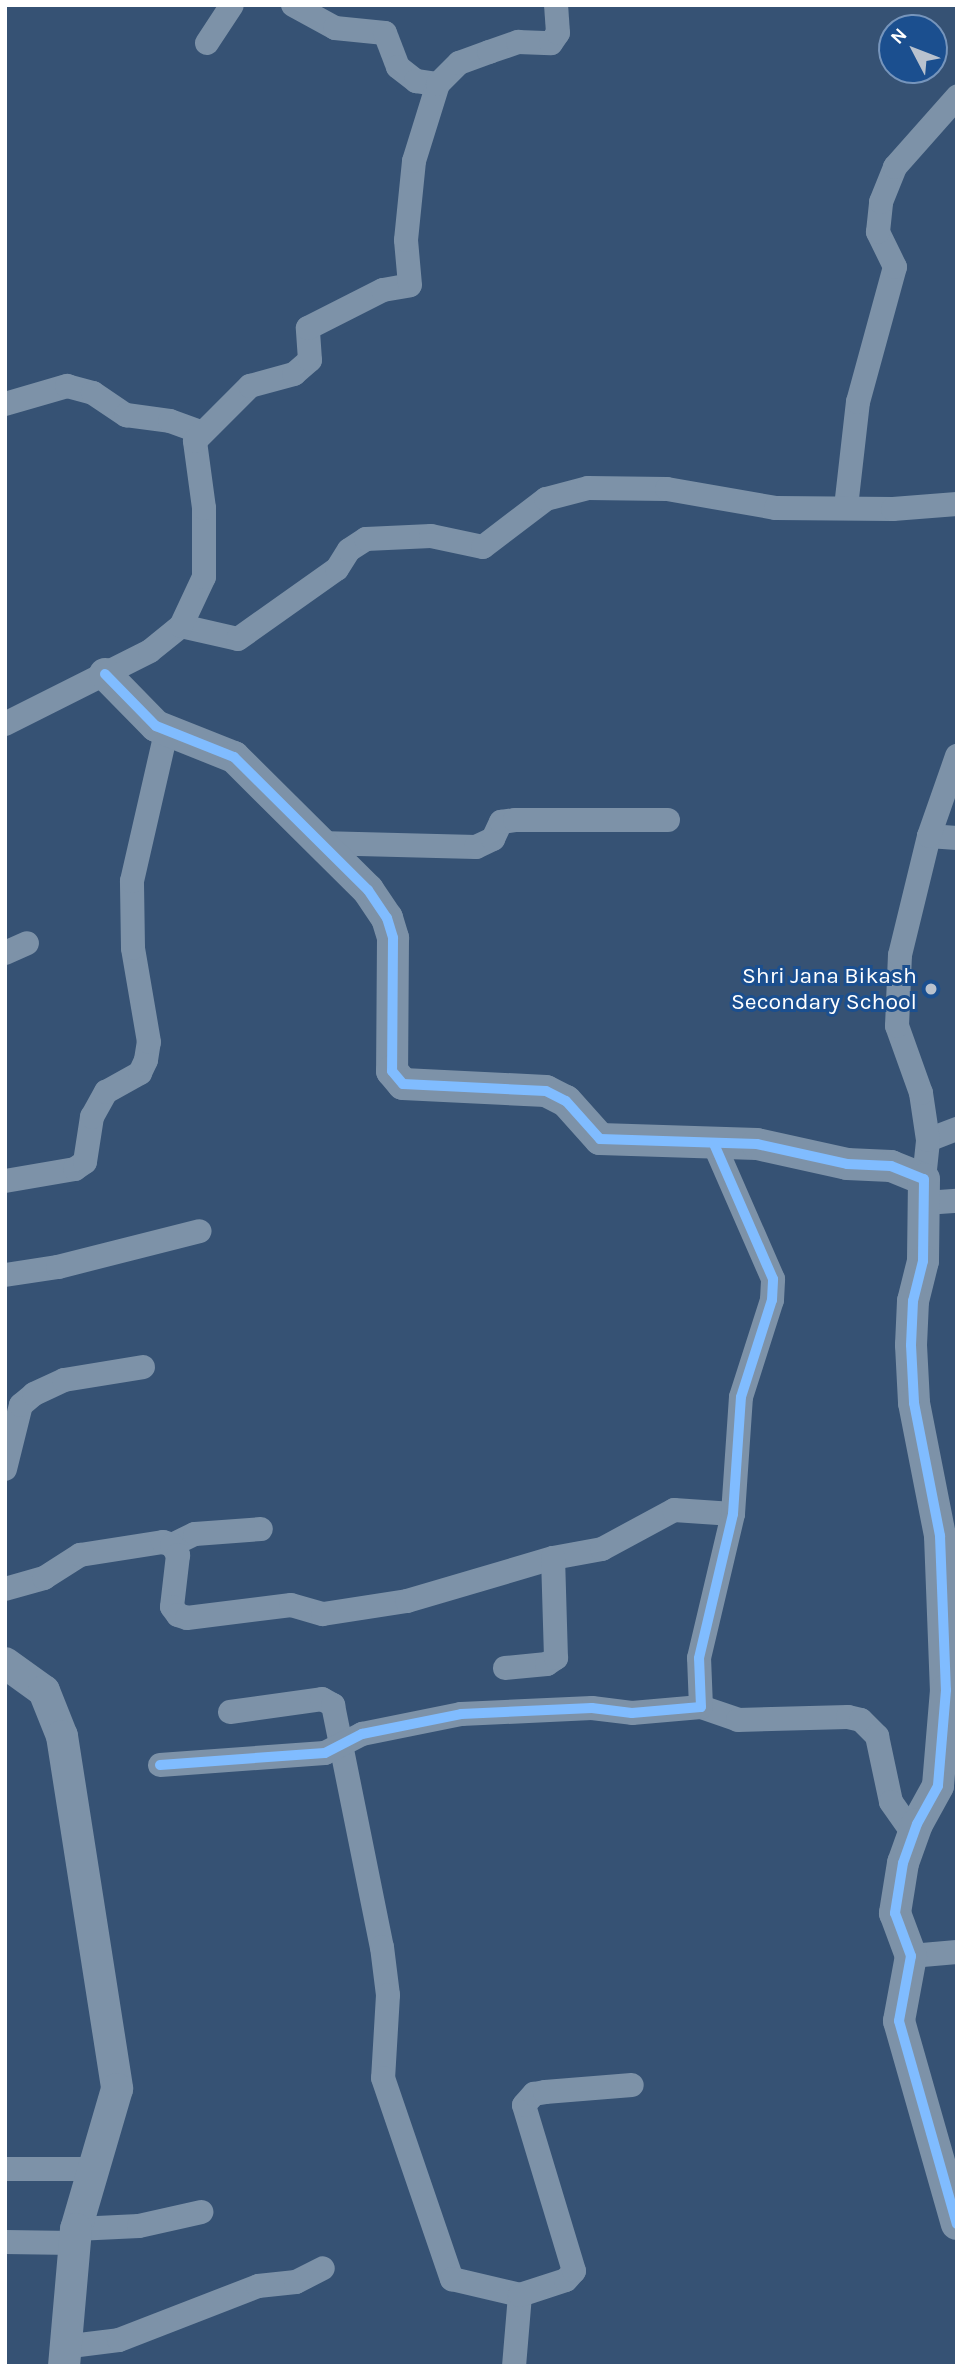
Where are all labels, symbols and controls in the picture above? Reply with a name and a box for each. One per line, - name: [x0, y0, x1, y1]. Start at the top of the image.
- north arrow: [878, 14, 948, 84]
- text: N: [886, 24, 912, 49]
- place label: Shri Jana Bikash Secondary School: [731, 962, 917, 1016]
- marker: Shri Jana Bikash Secondary School: [923, 981, 939, 997]

